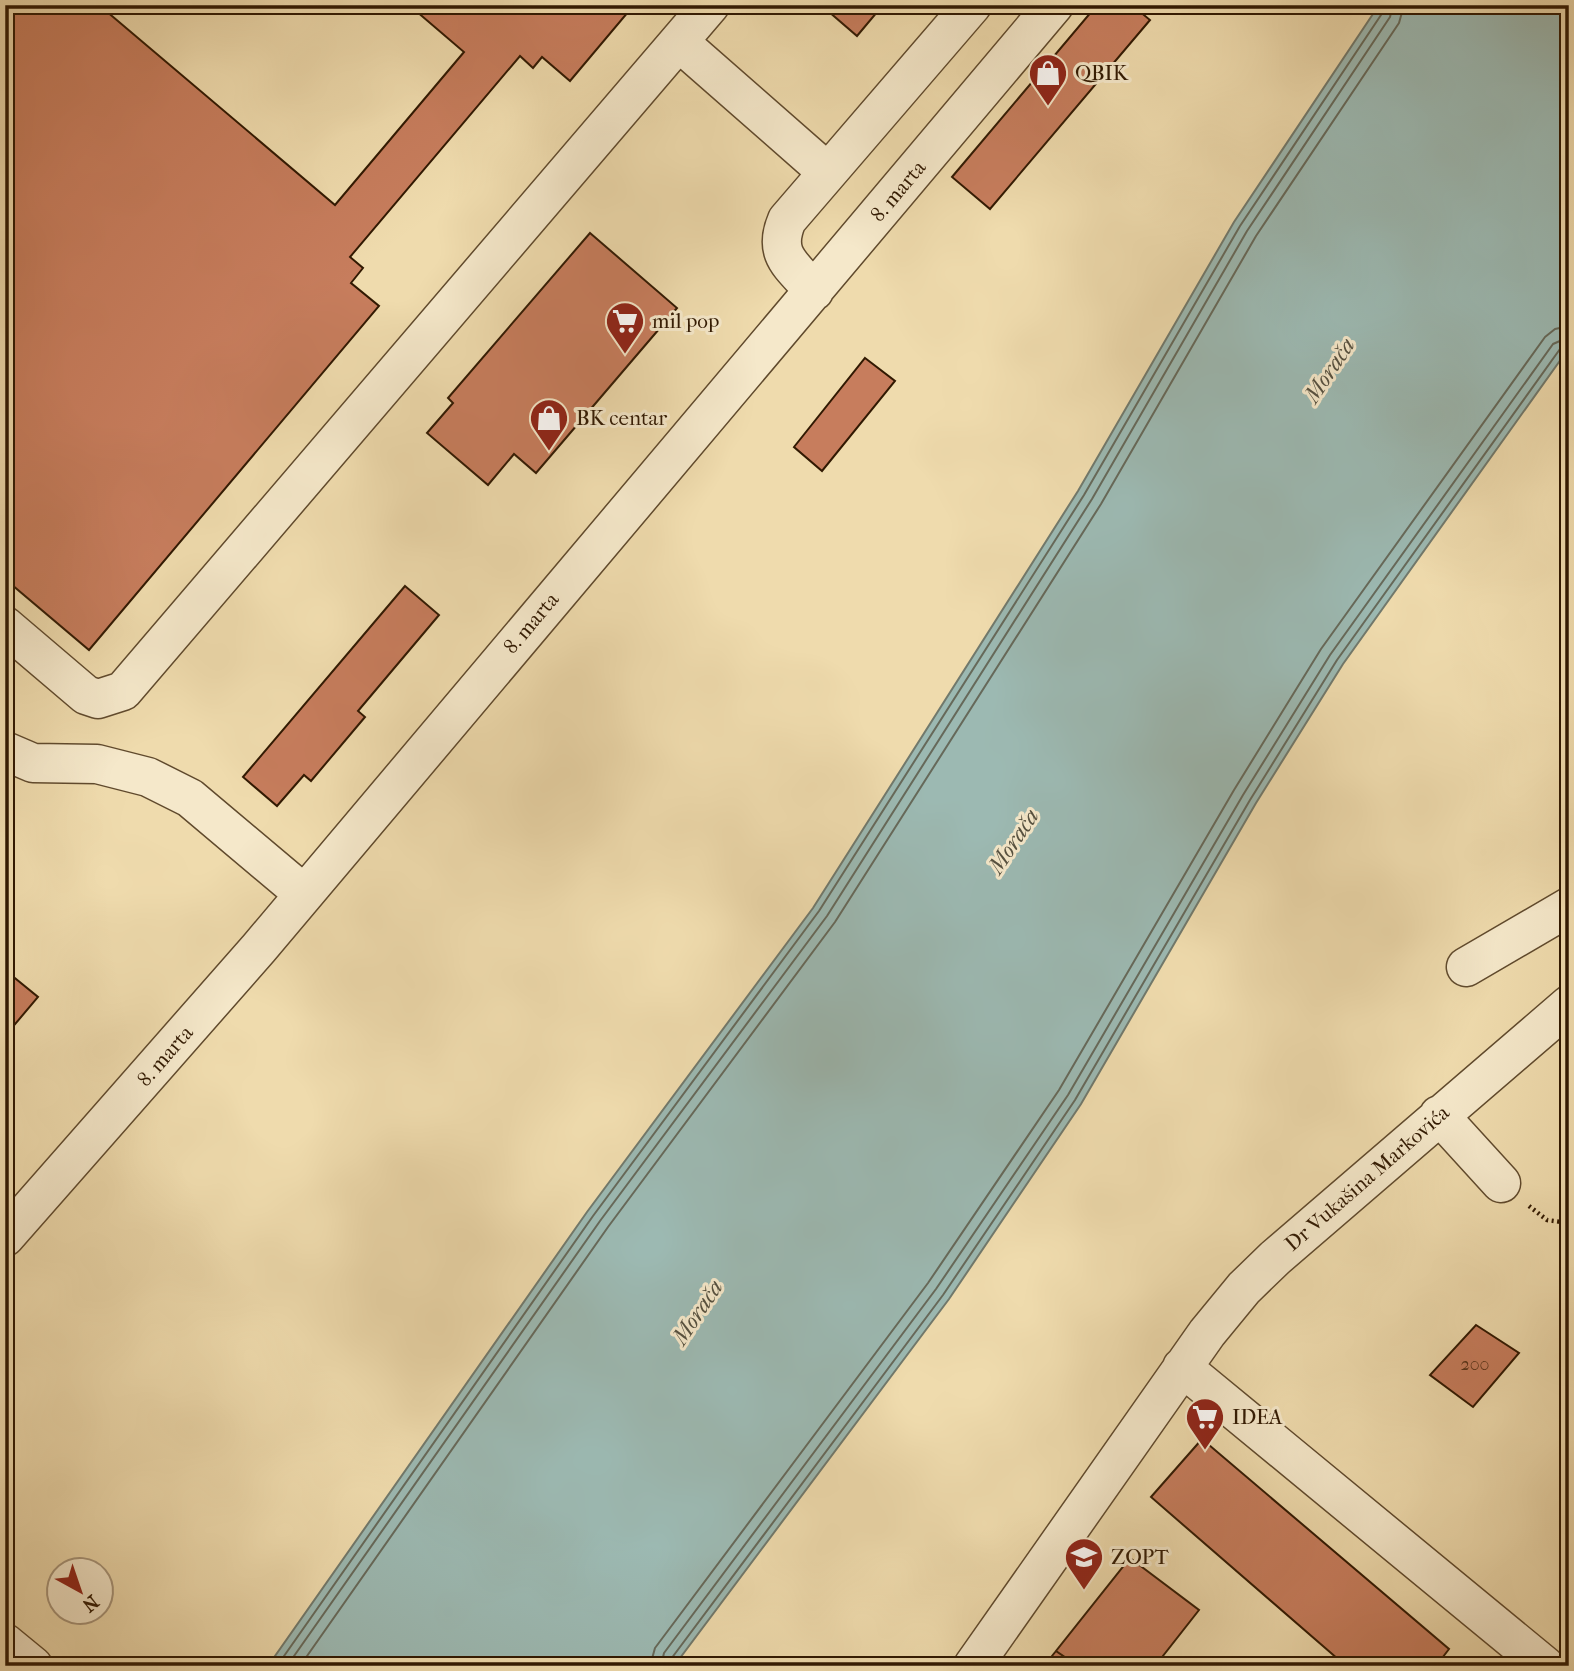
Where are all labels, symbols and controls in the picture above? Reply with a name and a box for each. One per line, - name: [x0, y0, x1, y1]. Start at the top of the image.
- shop icon: QBIK: [1027, 52, 1069, 107]
- place label: QBIK: [1075, 61, 1130, 85]
- street label: 8. marta: [866, 155, 931, 226]
- supermarket icon: mil pop: [604, 300, 646, 355]
- place label: mil pop: [652, 309, 719, 333]
- water label: Morača: [1297, 333, 1361, 409]
- shop icon: BK centar: [528, 397, 570, 452]
- place label: BK centar: [576, 406, 667, 430]
- street label: 8. marta: [499, 587, 564, 658]
- water label: Morača: [981, 804, 1045, 880]
- street label: 8. marta: [132, 1021, 198, 1091]
- street label: Dr Vukašina Markovića: [1280, 1100, 1454, 1256]
- water label: Morača: [665, 1275, 729, 1351]
- house number: 200: [1460, 1354, 1490, 1375]
- supermarket icon: IDEA: [1184, 1396, 1226, 1451]
- place label: IDEA: [1232, 1405, 1283, 1429]
- school or university icon: ZOPT: [1063, 1536, 1105, 1591]
- place label: ZOPT: [1111, 1545, 1170, 1569]
- north arrow: [46, 1556, 116, 1626]
- text: N: [77, 1590, 103, 1617]

